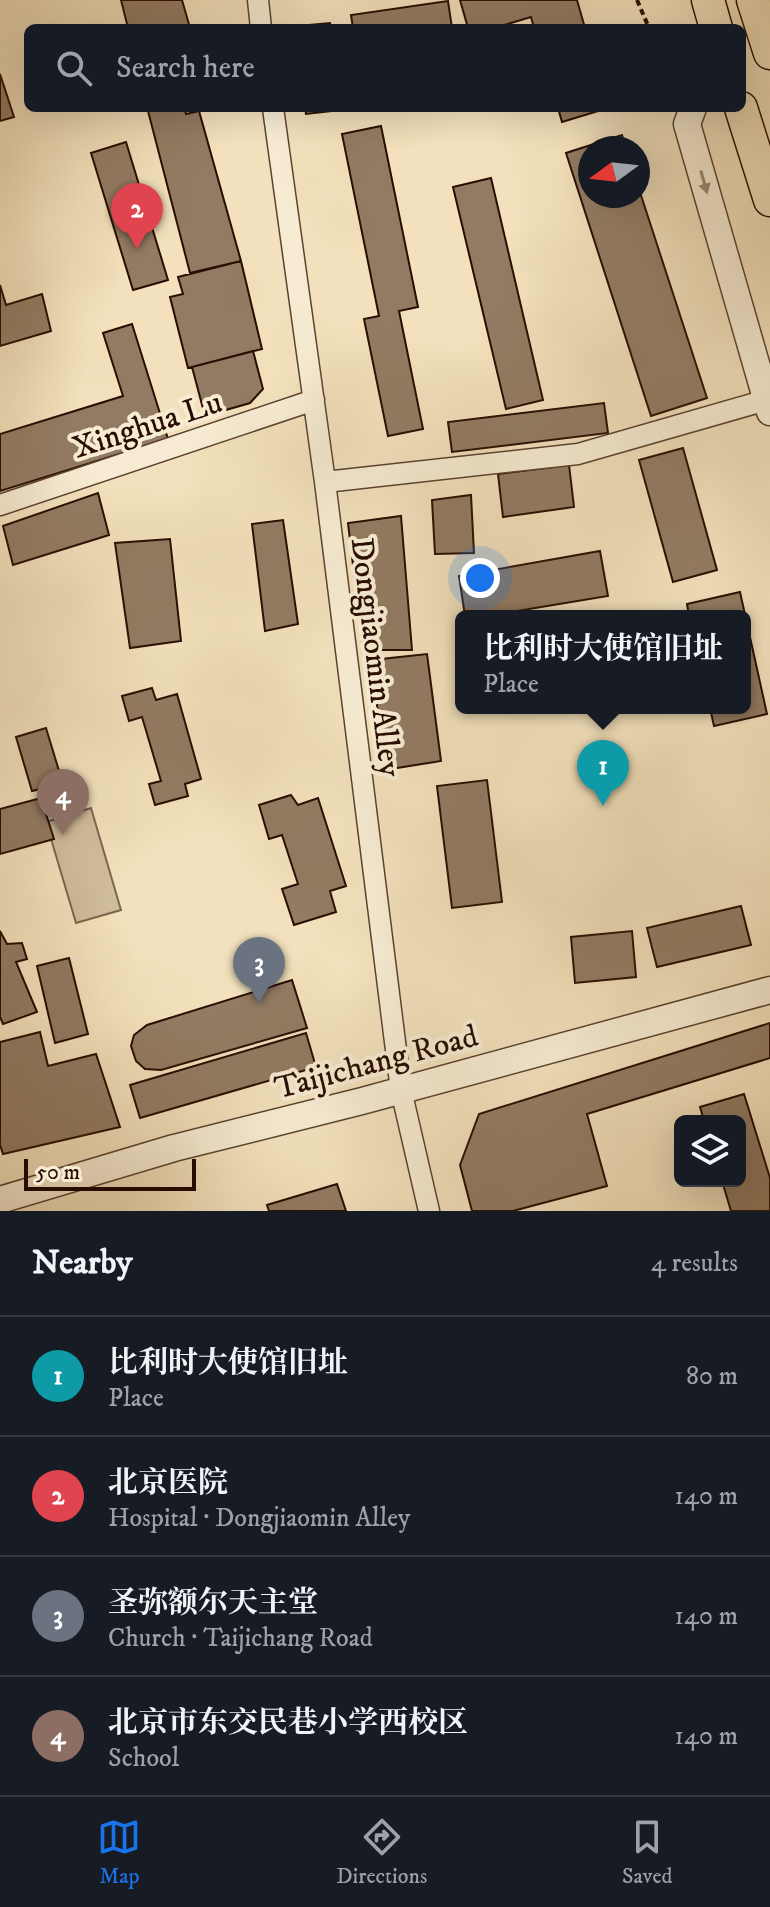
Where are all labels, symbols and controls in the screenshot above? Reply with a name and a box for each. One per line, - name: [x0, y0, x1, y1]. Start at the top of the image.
- search box: [24, 24, 746, 112]
- icon: search: [52, 46, 96, 90]
- text: Search here: [116, 50, 255, 87]
- north arrow: [578, 136, 650, 208]
- one-way arrow: [698, 171, 711, 195]
- pin: 2: [111, 183, 163, 249]
- street label: Xinghua Lu: [68, 383, 227, 469]
- street label: Dongjiaomin Alley: [341, 535, 410, 780]
- your location: [460, 558, 500, 598]
- popup: [455, 610, 751, 714]
- text: 比利时大使馆旧址: [483, 631, 723, 668]
- text: Place: [483, 668, 539, 701]
- pin: 1: [577, 740, 629, 806]
- pin: 4: [37, 769, 89, 835]
- pin: 3: [233, 937, 285, 1003]
- street label: Taijichang Road: [271, 1017, 482, 1109]
- map controls: [674, 1115, 746, 1187]
- button: layers: [674, 1115, 746, 1187]
- scale bar: [24, 1155, 196, 1191]
- text: 50 m: [36, 1159, 80, 1186]
- text: Nearby: [32, 1242, 133, 1284]
- text: 4 results: [651, 1247, 738, 1280]
- text: 比利时大使馆旧址: [108, 1345, 348, 1382]
- text: 1: [53, 1360, 63, 1393]
- text: 80 m: [686, 1360, 738, 1393]
- text: Place: [108, 1382, 164, 1415]
- text: 北京医院: [108, 1465, 228, 1502]
- text: 2: [52, 1480, 64, 1513]
- text: 140 m: [674, 1480, 738, 1513]
- text: Hospital · Dongjiaomin Alley: [108, 1502, 410, 1535]
- text: 圣弥额尔天主堂: [108, 1585, 318, 1622]
- text: 3: [53, 1600, 63, 1633]
- text: 140 m: [674, 1600, 738, 1633]
- text: Church · Taijichang Road: [108, 1622, 373, 1655]
- text: 北京市东交民巷小学西校区: [108, 1705, 468, 1742]
- text: 4: [51, 1720, 65, 1753]
- text: 140 m: [674, 1720, 738, 1753]
- text: School: [108, 1742, 179, 1775]
- tab: Map: [97, 1815, 141, 1890]
- tab: Directions: [336, 1815, 427, 1890]
- tab: Saved: [622, 1815, 673, 1890]

